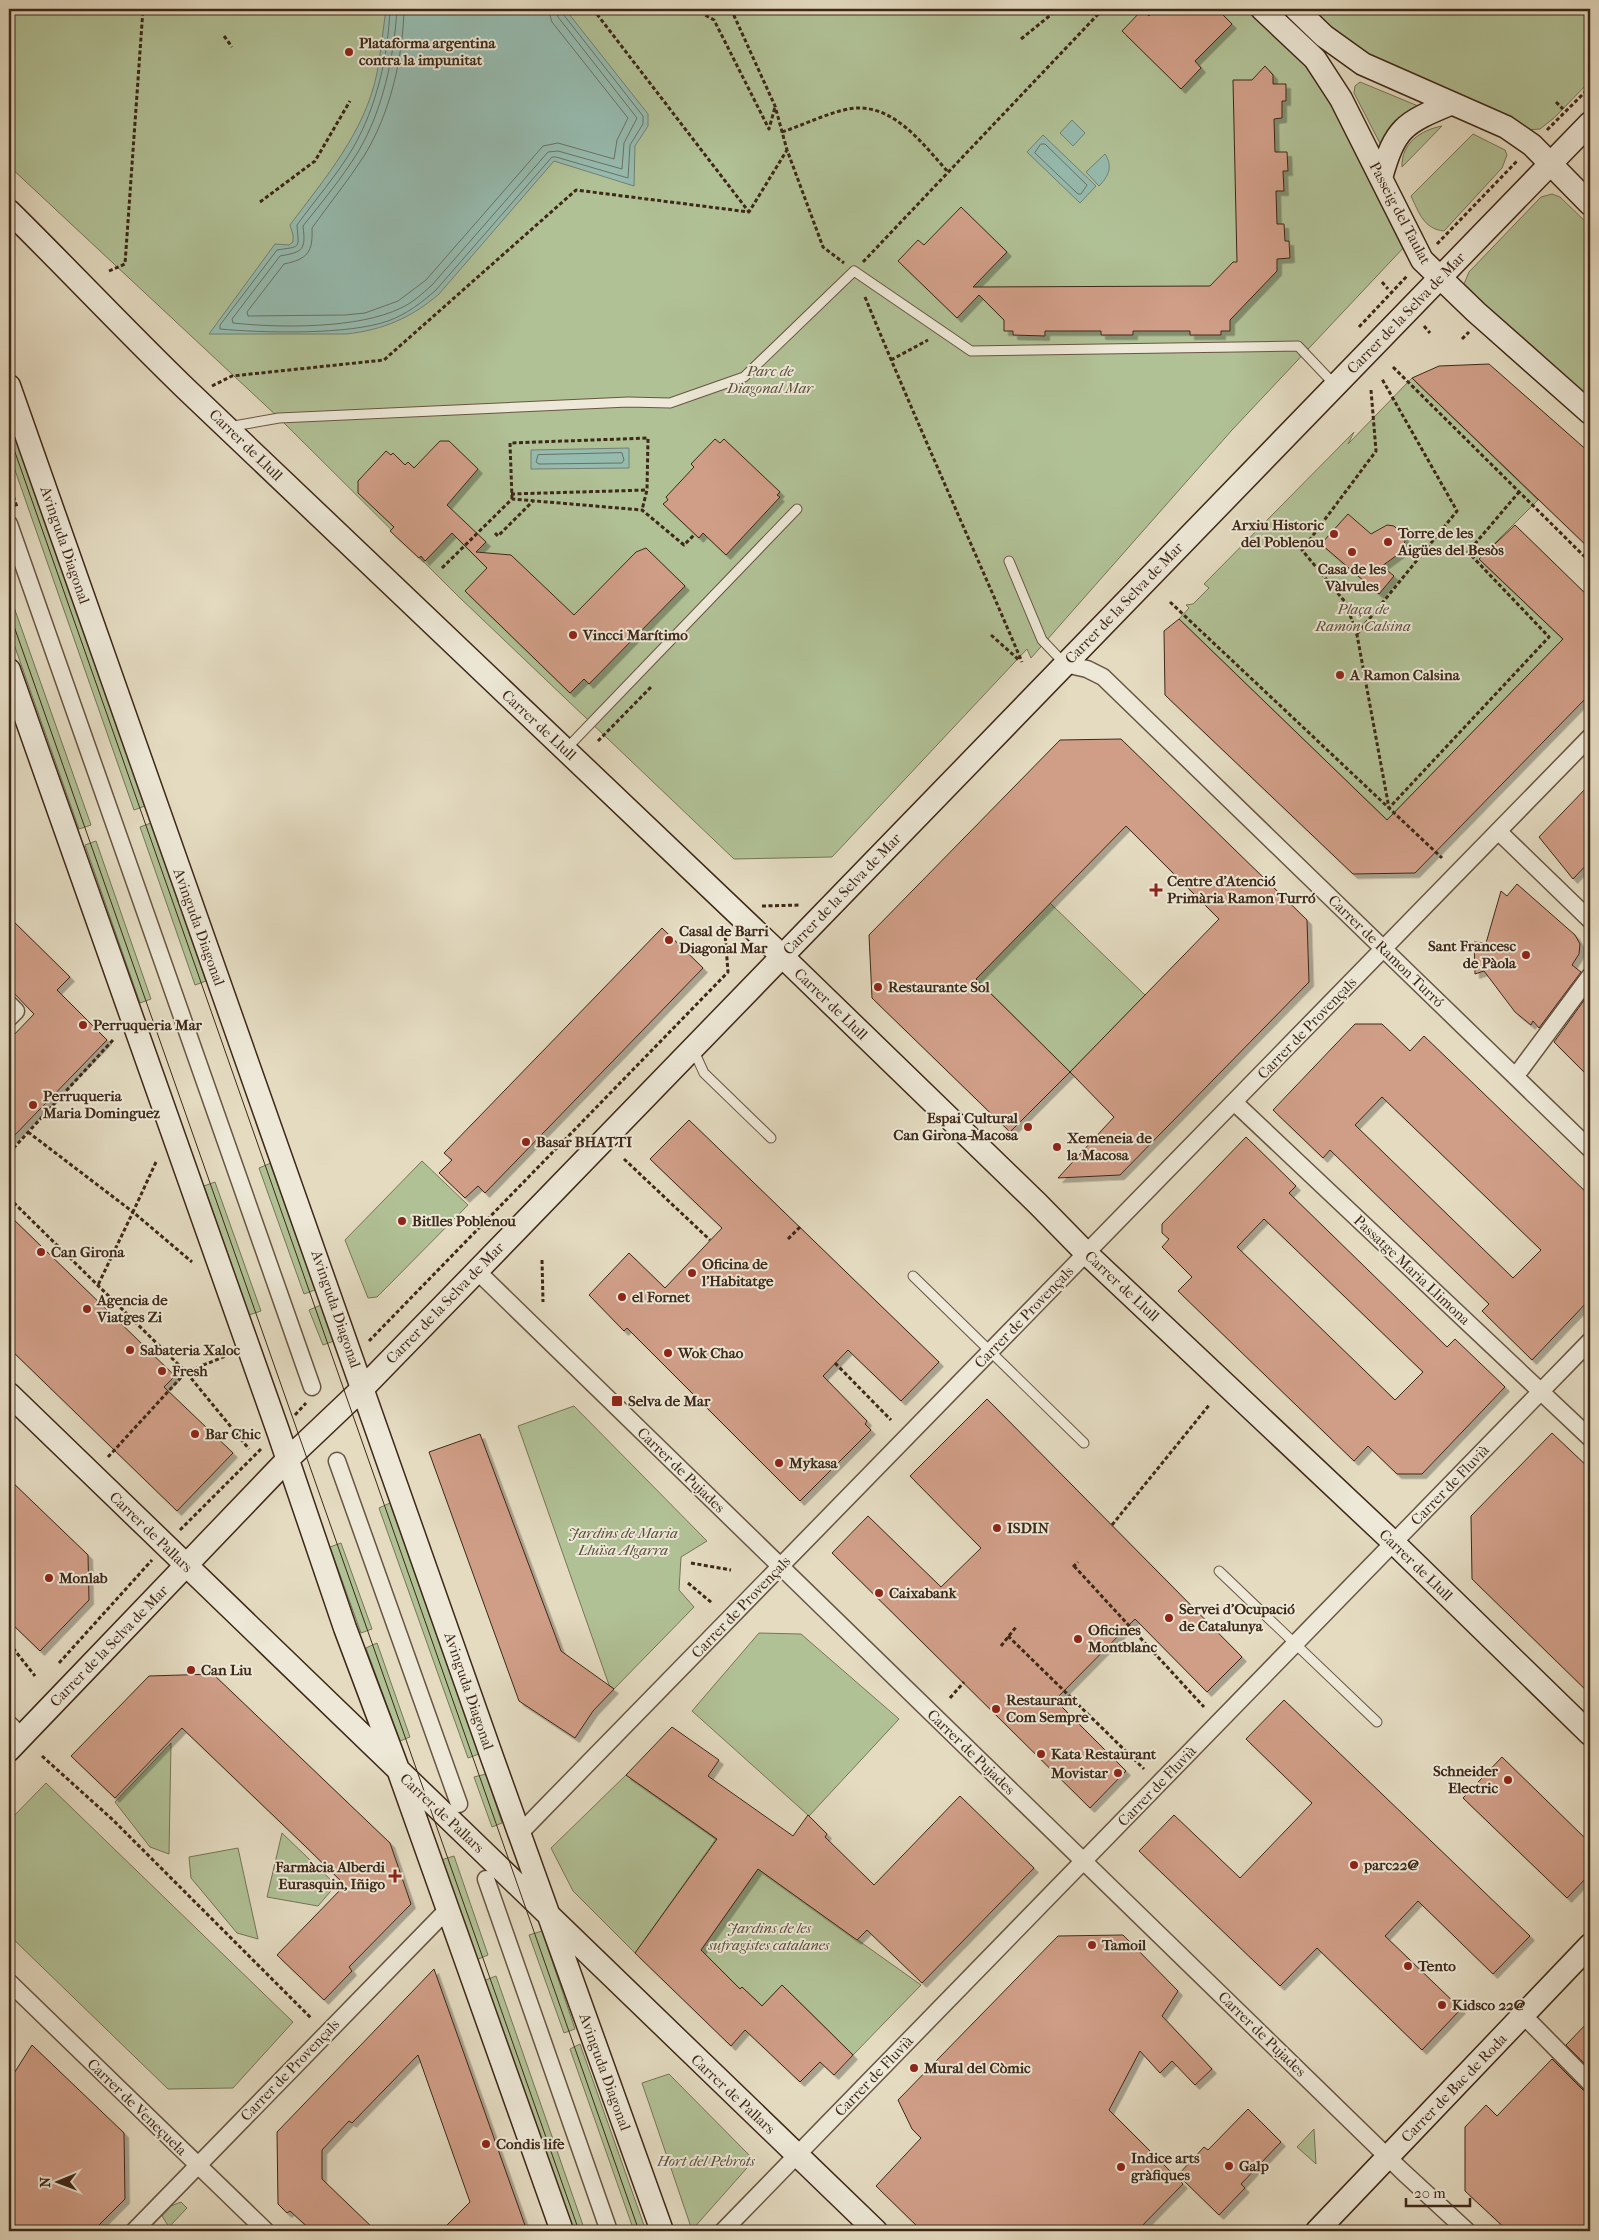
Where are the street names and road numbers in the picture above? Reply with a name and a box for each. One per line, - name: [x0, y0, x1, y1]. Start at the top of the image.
- street label: Passeig del Taulat: [1365, 159, 1435, 268]
- street label: Carrer de la Selva de Mar: [1343, 248, 1469, 378]
- street label: Carrer de Llull: [205, 405, 287, 485]
- street label: Avinguda Diagonal: [36, 483, 94, 606]
- street label: Carrer de la Selva de Mar: [1061, 538, 1187, 668]
- street label: Carrer de Llull: [498, 686, 580, 764]
- street label: Carrer de la Selva de Mar: [779, 829, 905, 959]
- street label: Avinguda Diagonal: [169, 865, 229, 988]
- street label: Carrer de Ramon Turró: [1324, 891, 1448, 1011]
- street label: Carrer de Llull: [790, 964, 872, 1044]
- street label: Carrer de Provençals: [1254, 973, 1361, 1083]
- street label: Passatge Maria Llimona: [1350, 1211, 1475, 1329]
- street label: Carrer de la Selva de Mar: [382, 1238, 508, 1368]
- street label: Avinguda Diagonal: [307, 1247, 365, 1370]
- street label: Carrer de Llull: [1081, 1247, 1163, 1325]
- street label: Carrer de Provençals: [971, 1262, 1078, 1372]
- street label: Carrer de Pujades: [633, 1424, 729, 1517]
- street label: Carrer de Fluvià: [1407, 1440, 1494, 1529]
- street label: Carrer de Pallars: [106, 1488, 197, 1576]
- street label: Carrer de Llull: [1375, 1525, 1457, 1605]
- street label: Carrer de Provençals: [688, 1552, 795, 1662]
- street label: Carrer de la Selva de Mar: [46, 1581, 172, 1711]
- street label: Avinguda Diagonal: [440, 1629, 498, 1752]
- street label: Carrer de Pujades: [923, 1706, 1019, 1799]
- street label: Carrer de Fluvià: [1114, 1741, 1201, 1830]
- street label: Carrer de Pallars: [396, 1769, 488, 1857]
- street label: Carrer de Pujades: [1214, 1988, 1310, 2081]
- street label: Avinguda Diagonal: [575, 2010, 635, 2133]
- street label: Carrer de Provençals: [237, 2015, 344, 2125]
- street label: Carrer de Bac de Roda: [1397, 2029, 1511, 2146]
- street label: Carrer de Fluvià: [831, 2031, 918, 2120]
- street label: Carrer de Pallars: [687, 2050, 779, 2138]
- street label: Carrer de Veneçuela: [83, 2055, 191, 2160]

